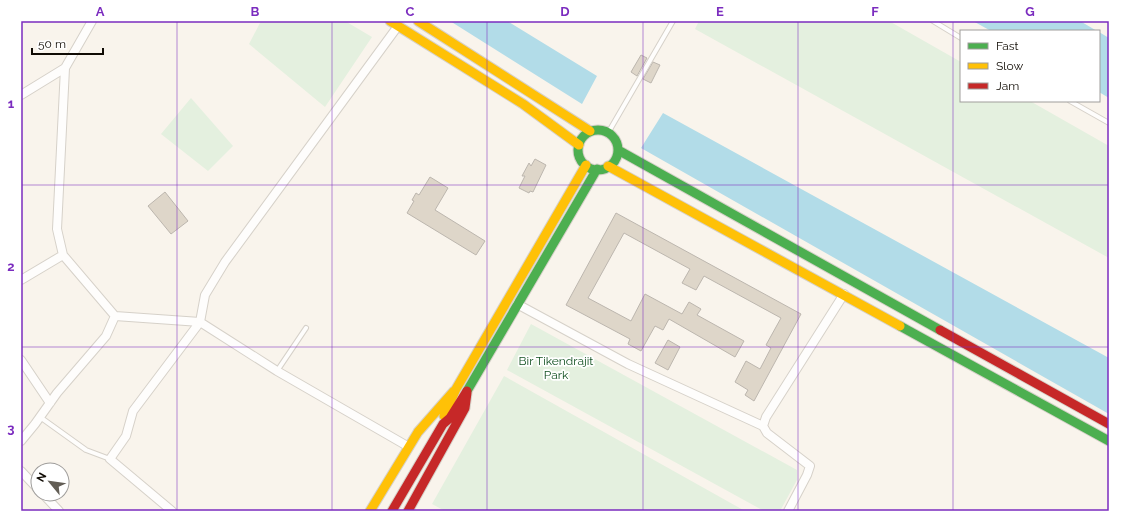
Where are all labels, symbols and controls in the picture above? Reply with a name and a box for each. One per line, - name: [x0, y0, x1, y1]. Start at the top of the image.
- text: A: [96, 4, 105, 19]
- text: B: [251, 4, 260, 19]
- text: C: [406, 4, 415, 19]
- text: D: [560, 4, 570, 19]
- text: E: [716, 4, 724, 19]
- text: F: [871, 4, 879, 19]
- text: G: [1025, 4, 1035, 19]
- scale bar: [32, 30, 103, 56]
- legend: [960, 30, 1100, 102]
- text: 50 m: [38, 37, 66, 51]
- text: Fast: [996, 39, 1019, 53]
- text: Slow: [996, 59, 1023, 73]
- text: Jam: [996, 79, 1019, 93]
- text: 1: [8, 96, 15, 111]
- text: 2: [7, 259, 15, 274]
- park label: Bir Tikendrajit Park: [519, 354, 593, 382]
- text: 3: [7, 421, 15, 436]
- north arrow: [30, 462, 70, 502]
- text: N: [34, 471, 49, 484]

